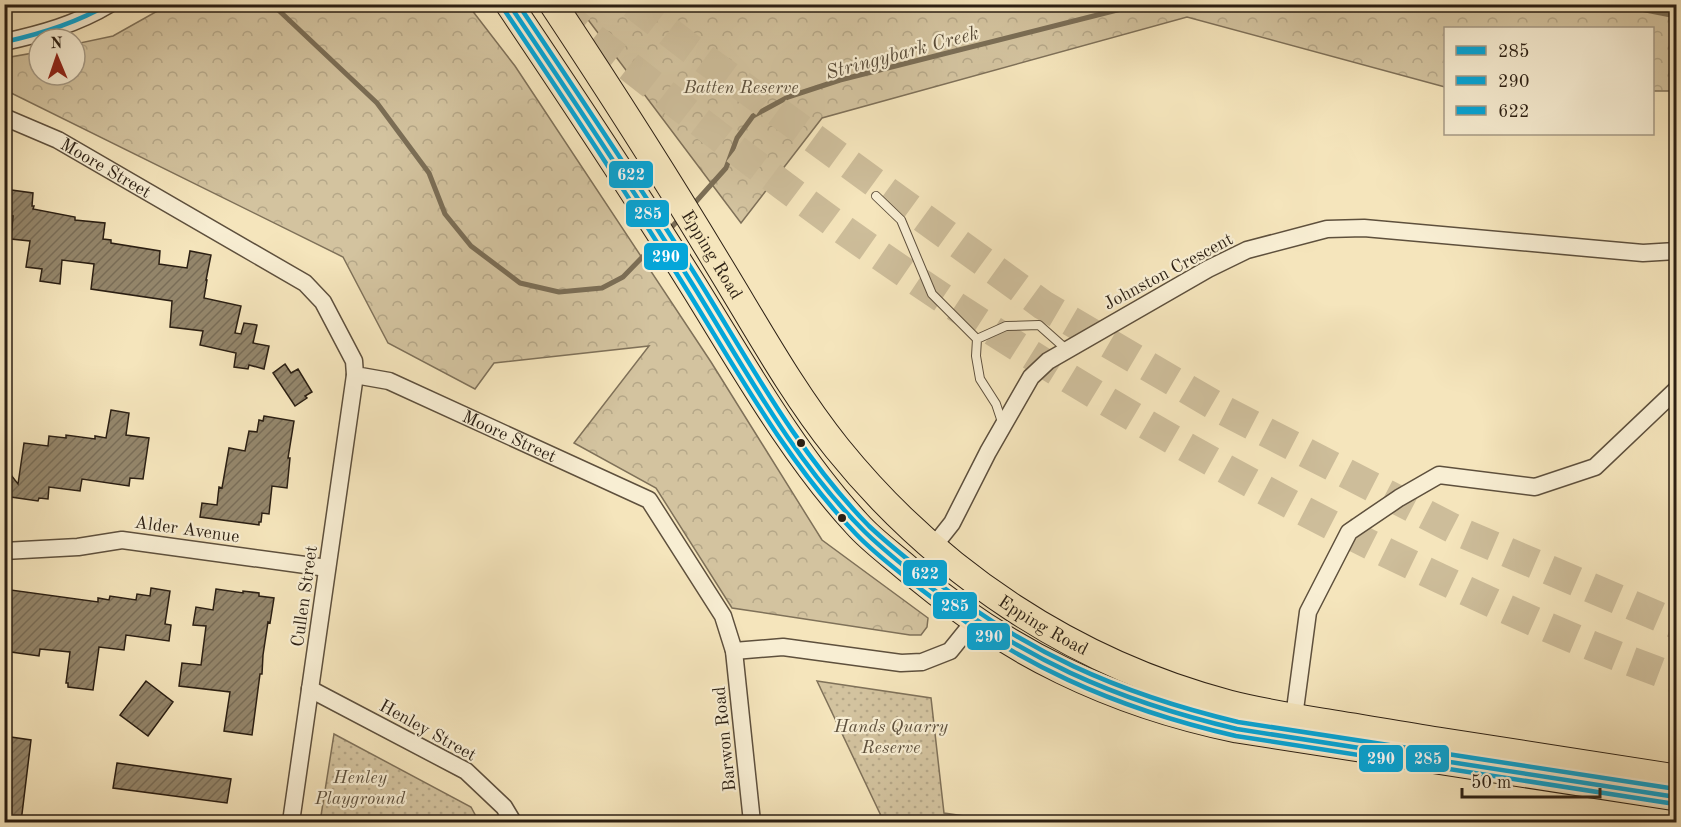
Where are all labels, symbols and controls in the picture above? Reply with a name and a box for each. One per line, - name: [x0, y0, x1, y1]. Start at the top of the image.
- water label: Stringybark Creek: [824, 24, 982, 84]
- north arrow: [27, 27, 87, 87]
- legend: [1444, 27, 1654, 135]
- text: N: [50, 36, 64, 52]
- text: 285: [1498, 43, 1529, 61]
- text: 290: [1498, 73, 1529, 91]
- park label: Batten Reserve: [682, 79, 799, 97]
- text: 622: [1498, 103, 1529, 121]
- street label: Moore Street: [57, 135, 154, 202]
- line badge: 622: [608, 160, 654, 189]
- text: 622: [617, 168, 645, 184]
- line badge: 285: [625, 199, 670, 228]
- text: 285: [634, 207, 662, 223]
- street label: Epping Road: [678, 207, 745, 303]
- street label: Johnston Crescent: [1101, 230, 1236, 314]
- line badge: 290: [643, 242, 689, 271]
- text: 290: [652, 250, 680, 266]
- street label: Moore Street: [459, 408, 559, 466]
- unlabelled marker: [795, 437, 807, 449]
- unlabelled marker: [836, 512, 848, 524]
- street label: Alder Avenue: [133, 514, 241, 546]
- street label: Cullen Street: [289, 544, 321, 648]
- line badge: 622: [902, 559, 948, 587]
- text: 622: [911, 567, 939, 583]
- line badge: 285: [932, 591, 978, 620]
- street label: Epping Road: [995, 593, 1091, 659]
- text: 285: [941, 599, 969, 615]
- line badge: 290: [966, 622, 1011, 651]
- text: 290: [975, 630, 1003, 646]
- street label: Barwon Road: [711, 685, 739, 792]
- street label: Henley Street: [376, 697, 479, 765]
- park label: Hands Quarry Reserve: [833, 718, 949, 757]
- line badge: 290: [1358, 744, 1404, 773]
- line badge: 285: [1405, 744, 1450, 773]
- text: 290: [1367, 752, 1395, 768]
- text: 285: [1414, 752, 1442, 768]
- scale bar: [1462, 761, 1600, 799]
- park label: Henley Playground: [314, 769, 406, 808]
- text: 50 m: [1471, 774, 1511, 792]

